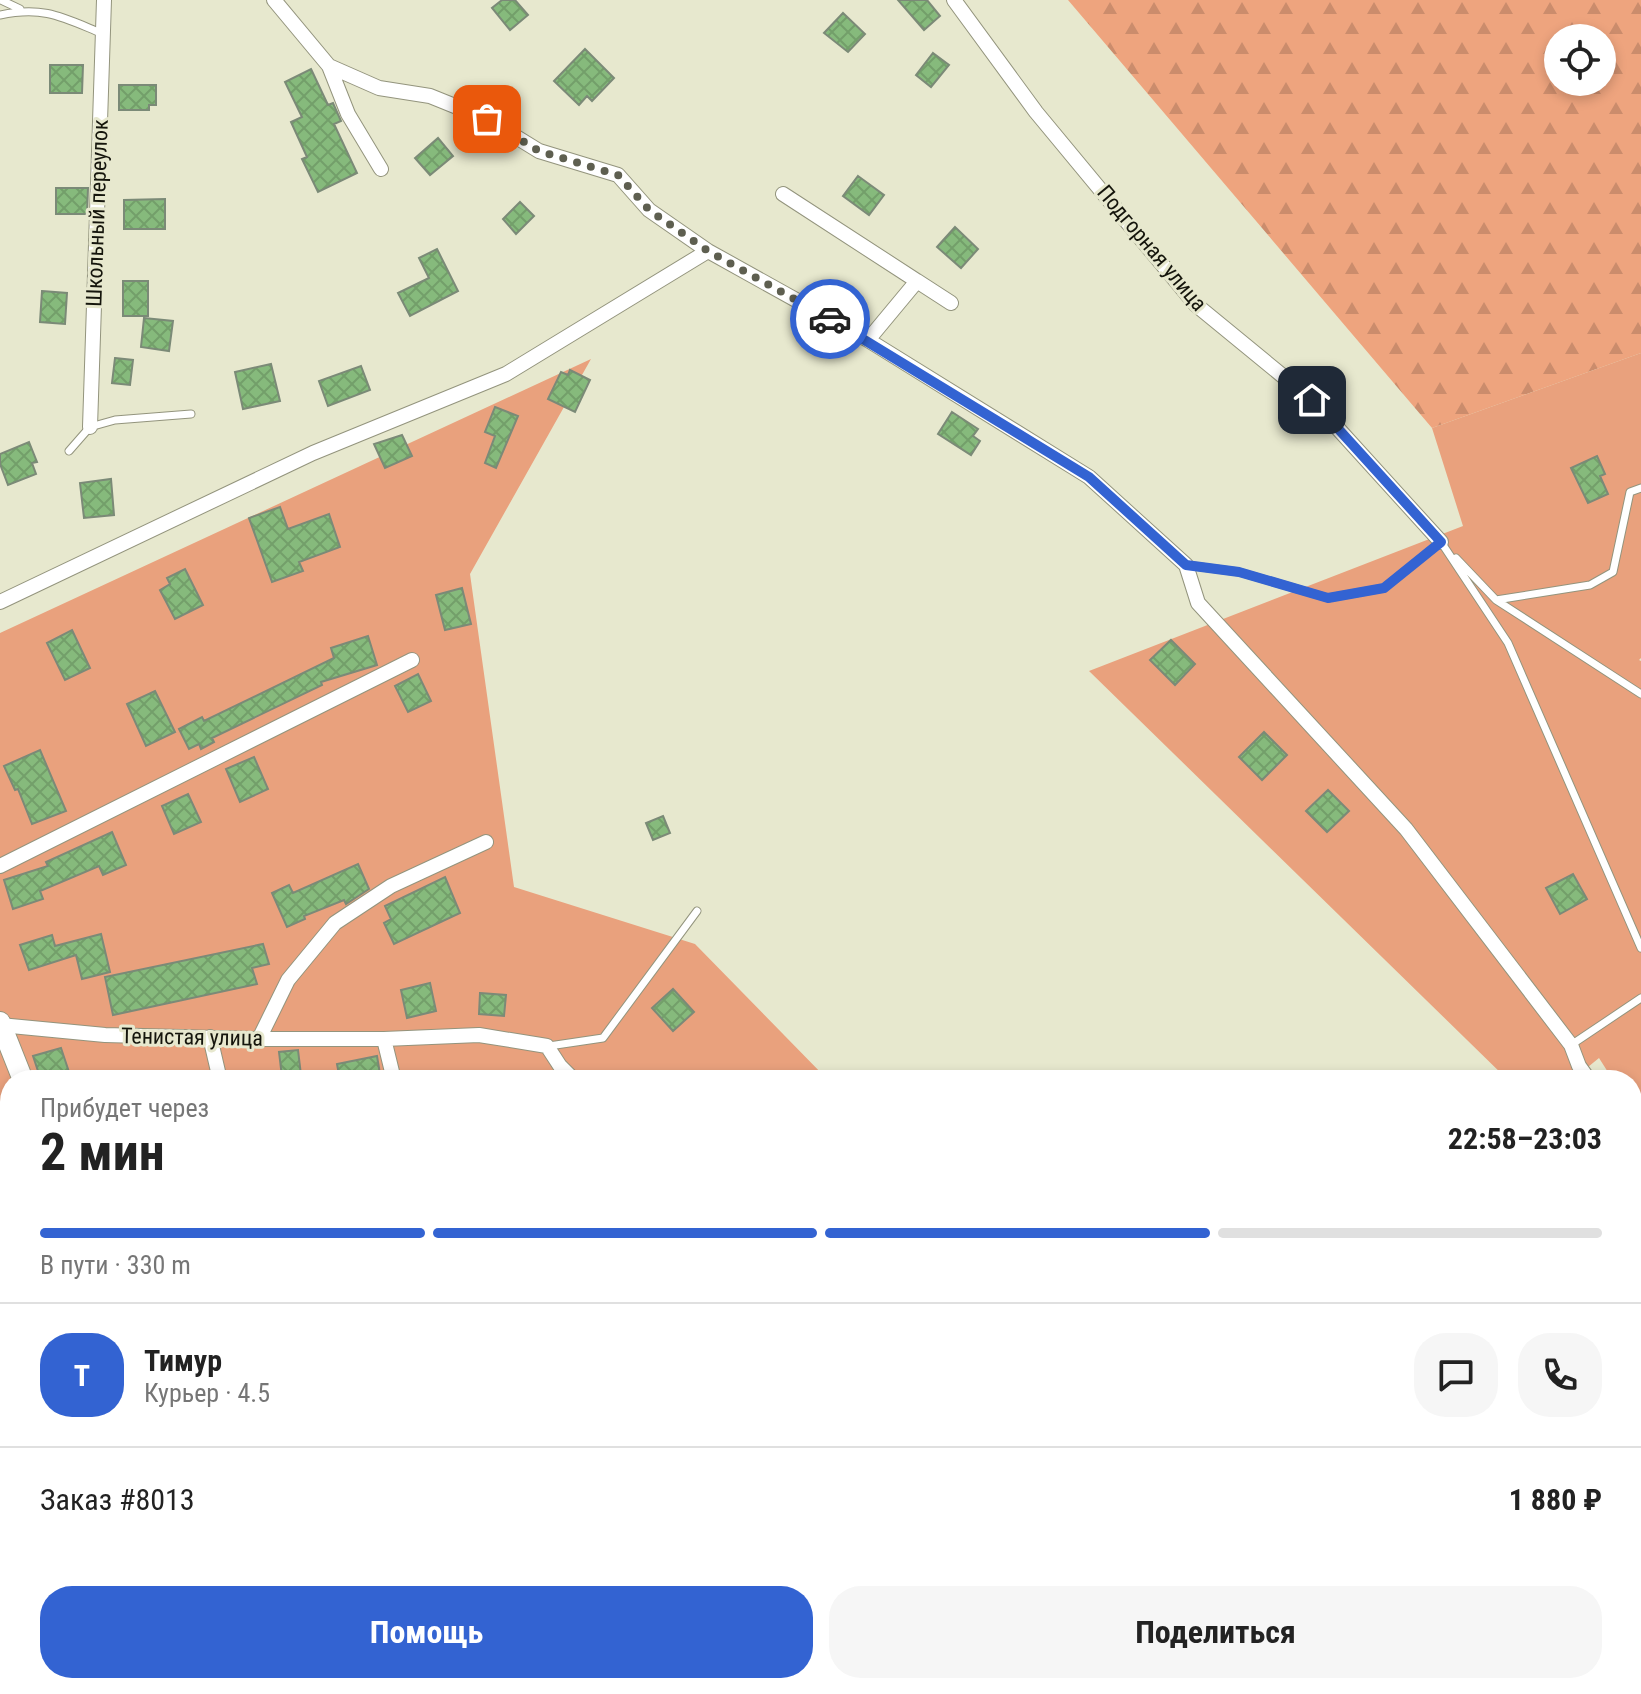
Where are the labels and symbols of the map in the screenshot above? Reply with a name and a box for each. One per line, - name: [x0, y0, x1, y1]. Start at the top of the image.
- pin: [453, 85, 521, 153]
- street label: Школьный переулок: [81, 118, 113, 307]
- street label: Подгорная улица: [1092, 180, 1212, 316]
- courier: [790, 279, 870, 359]
- pin: [1278, 366, 1346, 434]
- street label: Тенистая улица: [121, 1023, 263, 1051]

